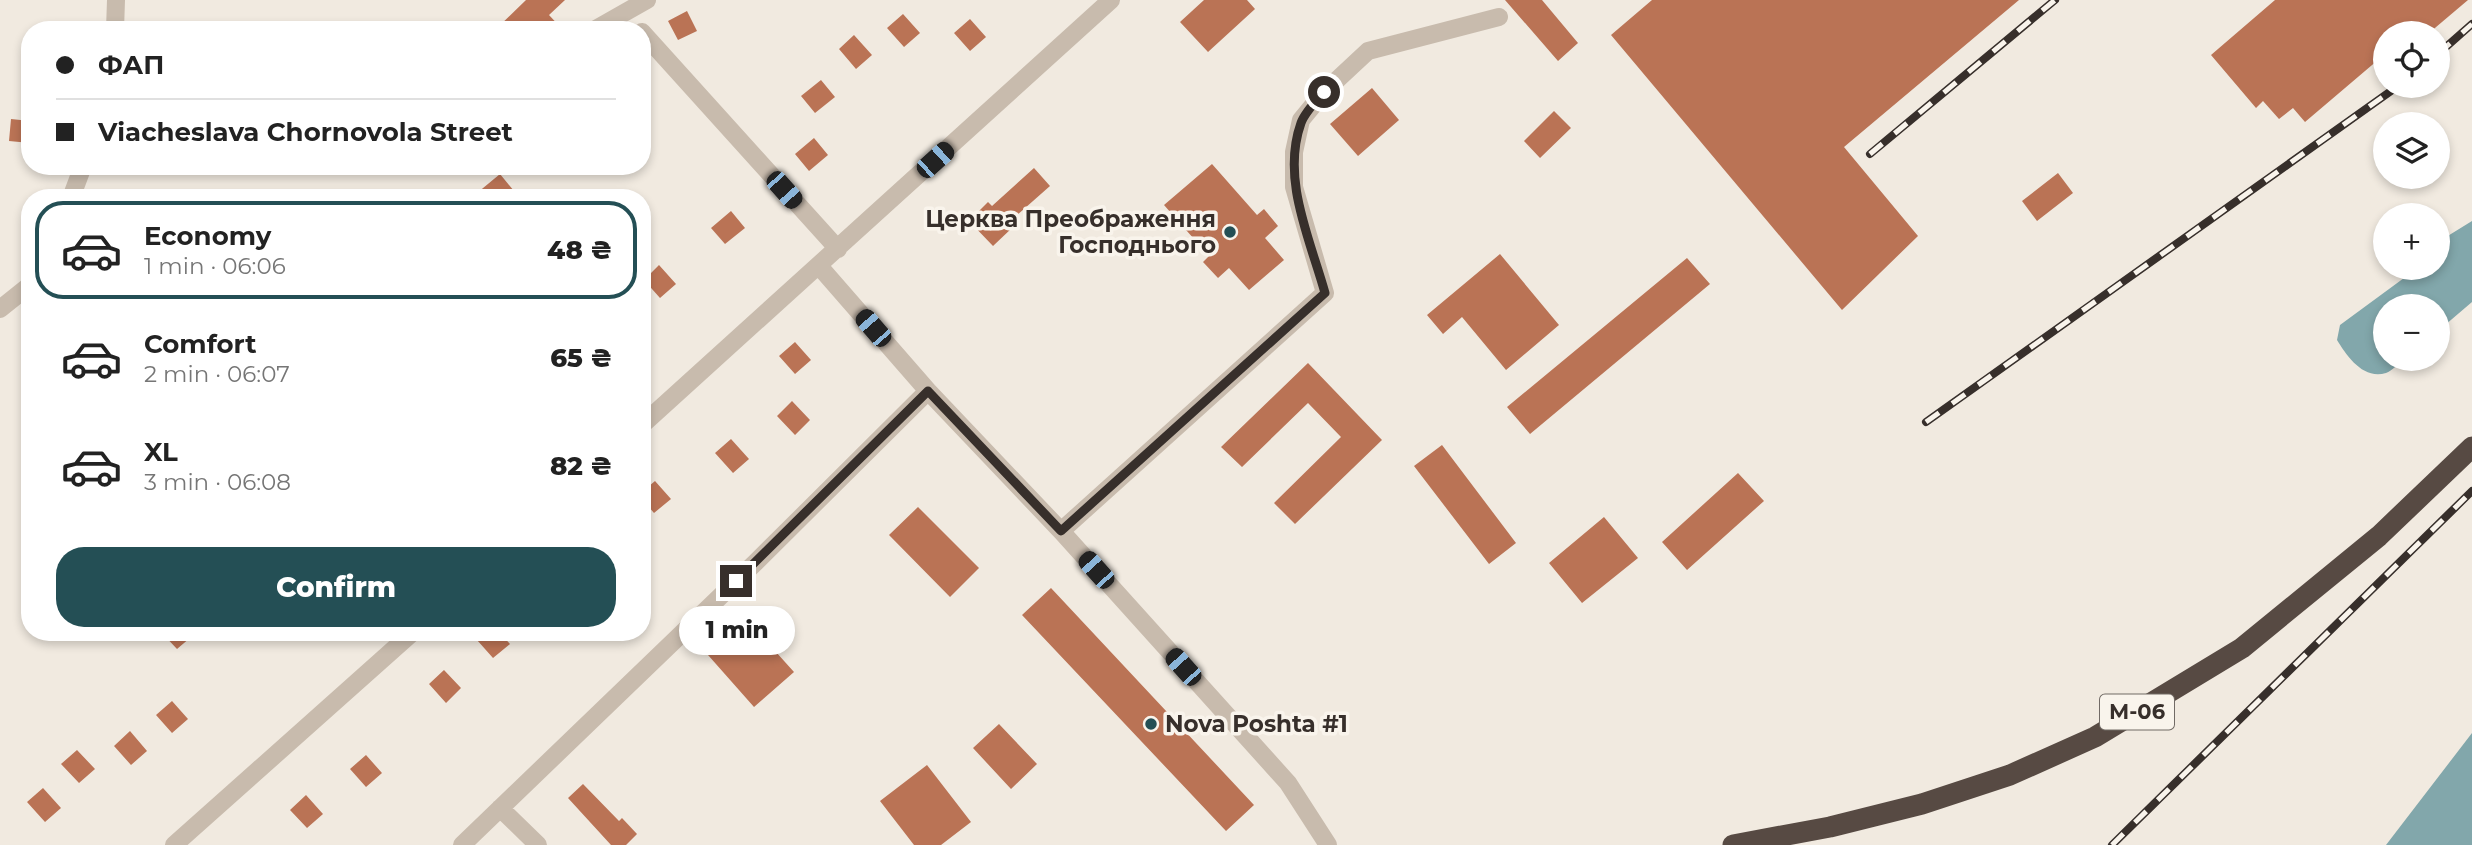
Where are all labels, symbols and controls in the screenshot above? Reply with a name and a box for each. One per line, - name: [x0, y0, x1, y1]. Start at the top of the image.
- map controls: [2373, 21, 2450, 371]
- button: locate: [2373, 21, 2450, 98]
- text: ФАП: [98, 49, 164, 81]
- route start: [1308, 76, 1340, 108]
- button: layers: [2373, 112, 2450, 189]
- text: Viacheslava Chornovola Street: [98, 116, 513, 148]
- car: [913, 138, 958, 182]
- car: [763, 167, 806, 213]
- button: +: [2373, 203, 2450, 280]
- place label: Церква Преображення Господнього: [925, 205, 1216, 259]
- icon: car: [60, 219, 123, 282]
- text: Economy: [144, 220, 271, 252]
- marker: Церква Преображення Господнього: [1222, 224, 1238, 240]
- text: 48 ₴: [547, 234, 612, 266]
- text: 1 min · 06:06: [144, 252, 286, 280]
- button: −: [2373, 294, 2450, 371]
- car: [852, 305, 895, 351]
- icon: car: [60, 327, 123, 390]
- text: Comfort: [144, 328, 256, 360]
- text: 65 ₴: [550, 342, 612, 374]
- text: 2 min · 06:07: [144, 360, 290, 388]
- icon: car: [60, 435, 123, 498]
- text: XL: [144, 436, 178, 468]
- text: 82 ₴: [550, 450, 612, 482]
- text: 3 min · 06:08: [144, 468, 291, 496]
- button: Confirm: [56, 547, 616, 627]
- car: [1075, 547, 1118, 593]
- route end: [720, 565, 752, 597]
- callout: 1 min: [678, 606, 794, 654]
- text: 1 min: [705, 616, 769, 644]
- car: [1162, 644, 1205, 690]
- road number: М-06: [2100, 694, 2174, 730]
- place label: Nova Poshta #1: [1165, 710, 1348, 738]
- marker: Nova Poshta #1: [1143, 716, 1159, 732]

